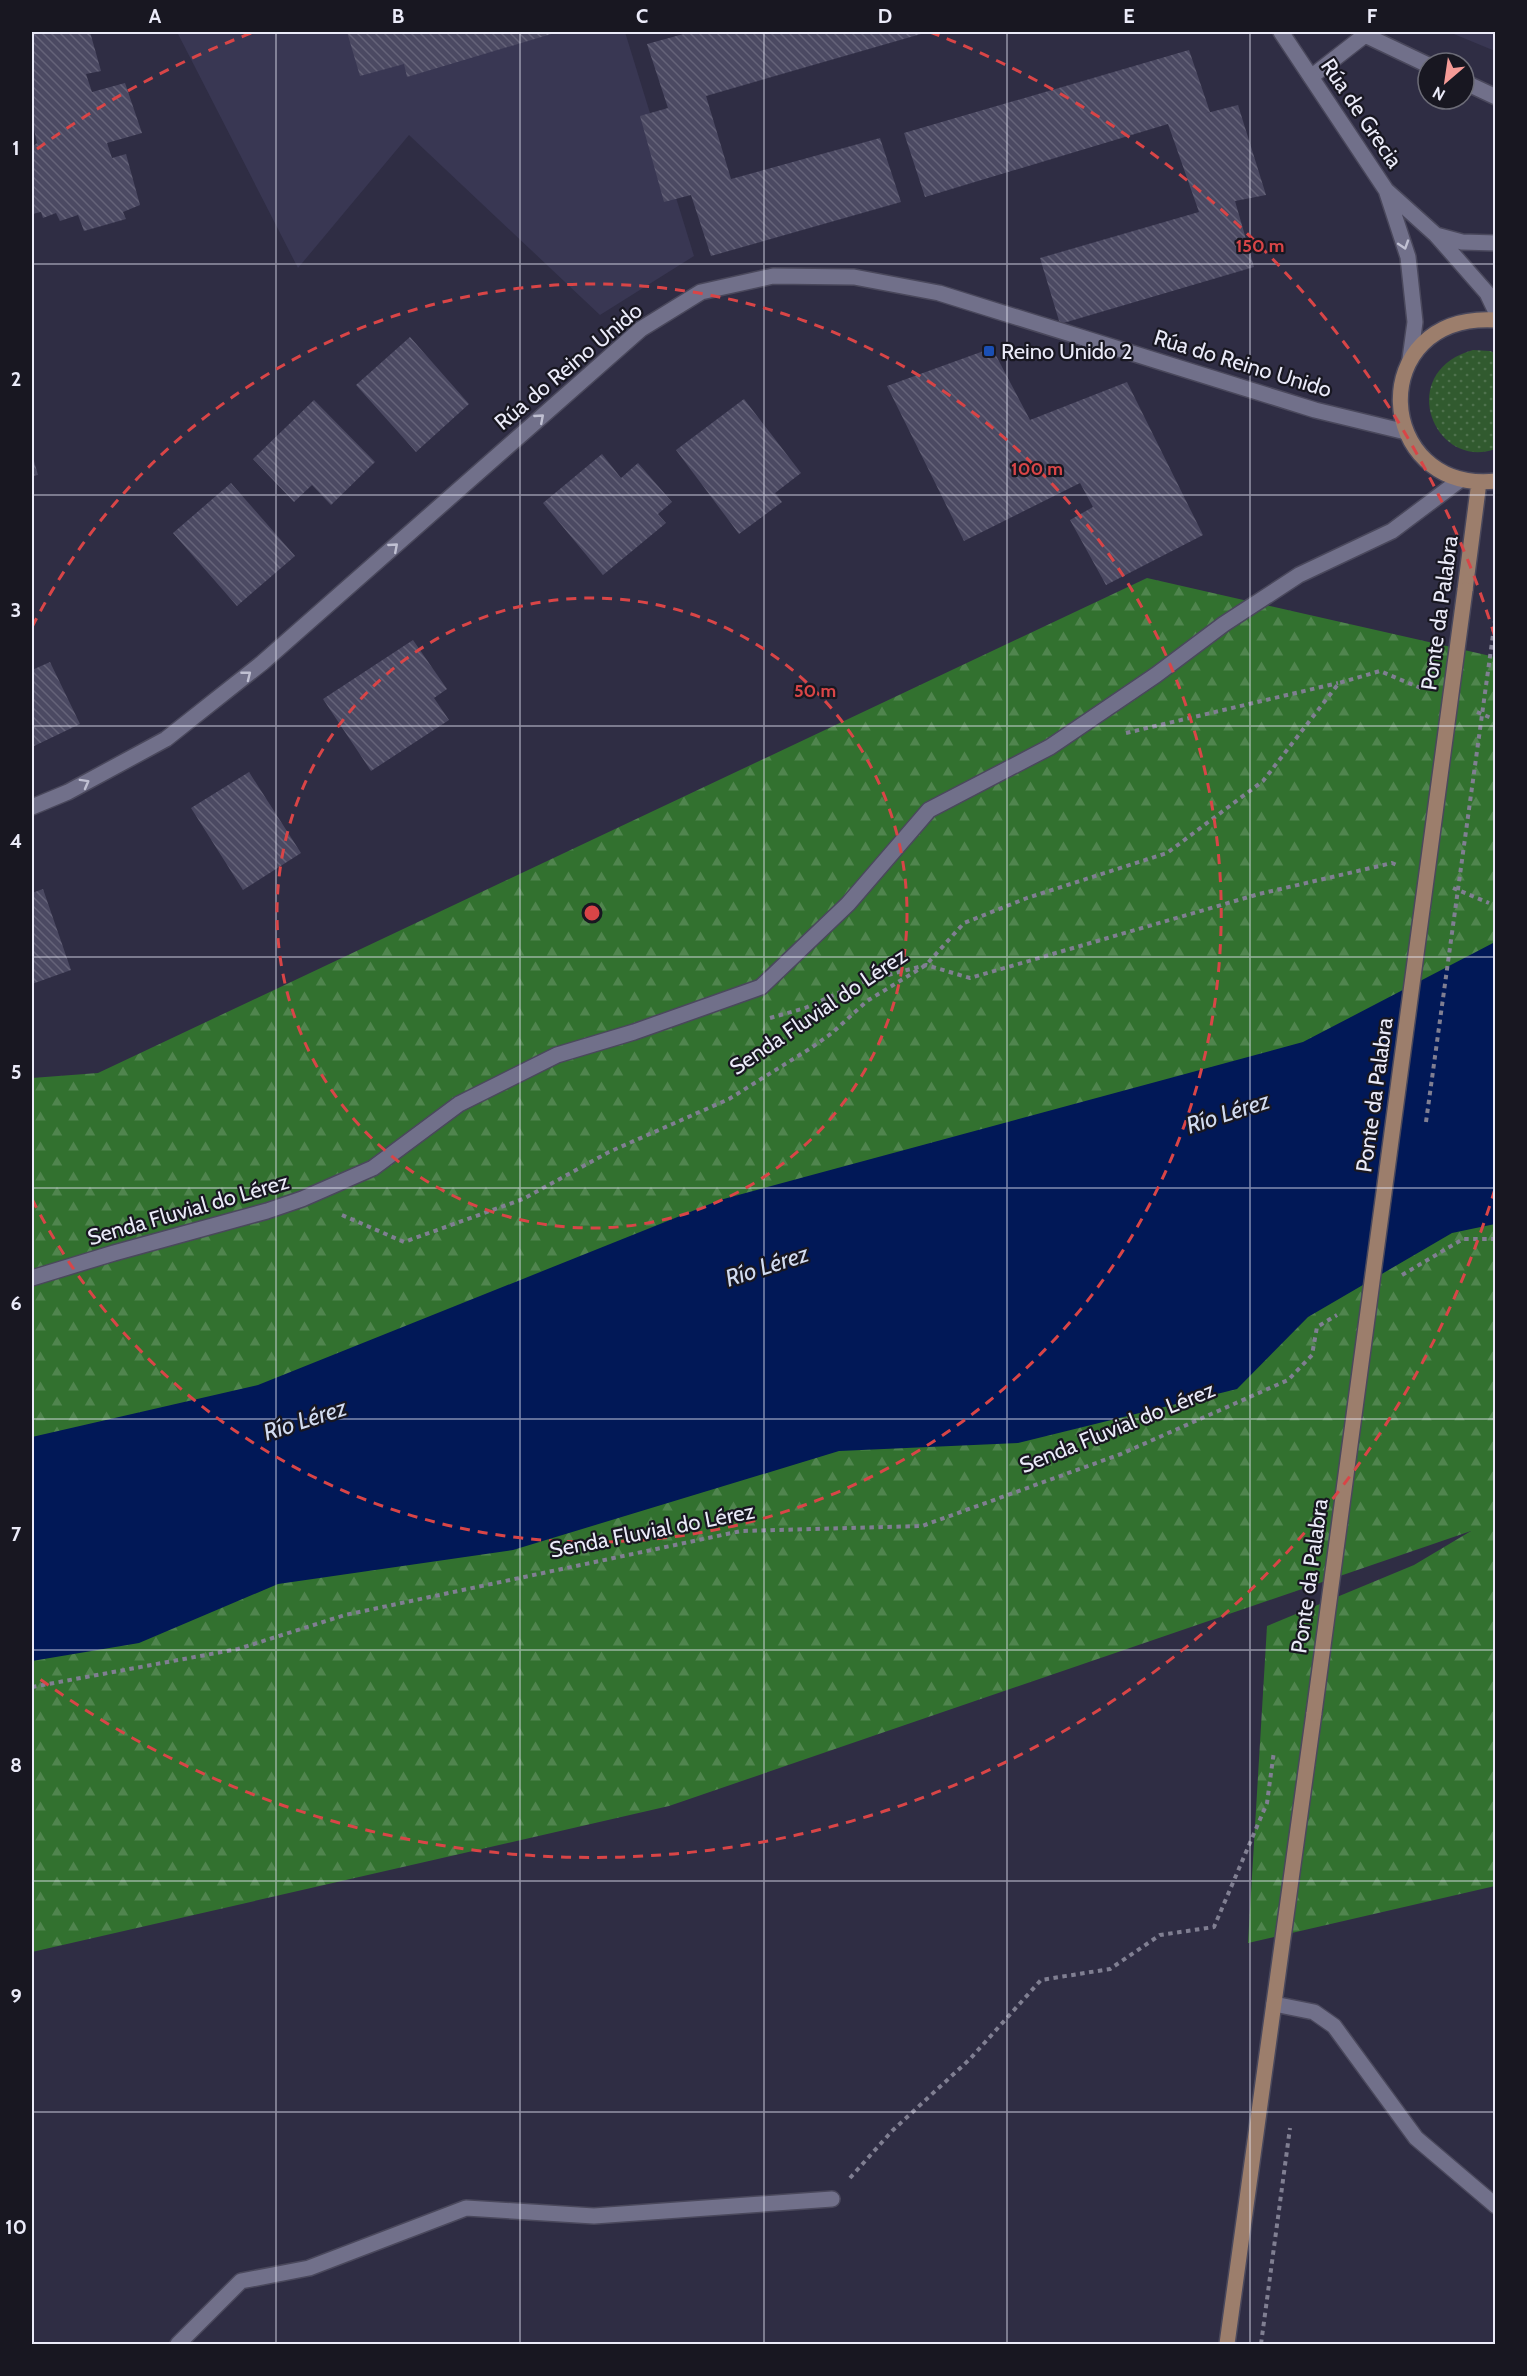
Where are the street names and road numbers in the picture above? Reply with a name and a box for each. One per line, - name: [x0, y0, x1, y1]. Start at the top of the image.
- street label: Rúa de Grecia: [1315, 53, 1408, 174]
- street label: Rúa do Reino Unido: [489, 297, 648, 436]
- street label: Rúa do Reino Unido: [1151, 324, 1335, 403]
- street label: Ponte da Palabra: [1415, 534, 1464, 692]
- street label: Senda Fluvial do Lérez: [724, 942, 912, 1081]
- street label: Ponte da Palabra: [1350, 1016, 1399, 1174]
- street label: Senda Fluvial do Lérez: [84, 1168, 292, 1251]
- street label: Senda Fluvial do Lérez: [1016, 1376, 1219, 1479]
- street label: Senda Fluvial do Lérez: [547, 1497, 757, 1564]
- street label: Ponte da Palabra: [1285, 1497, 1334, 1655]

